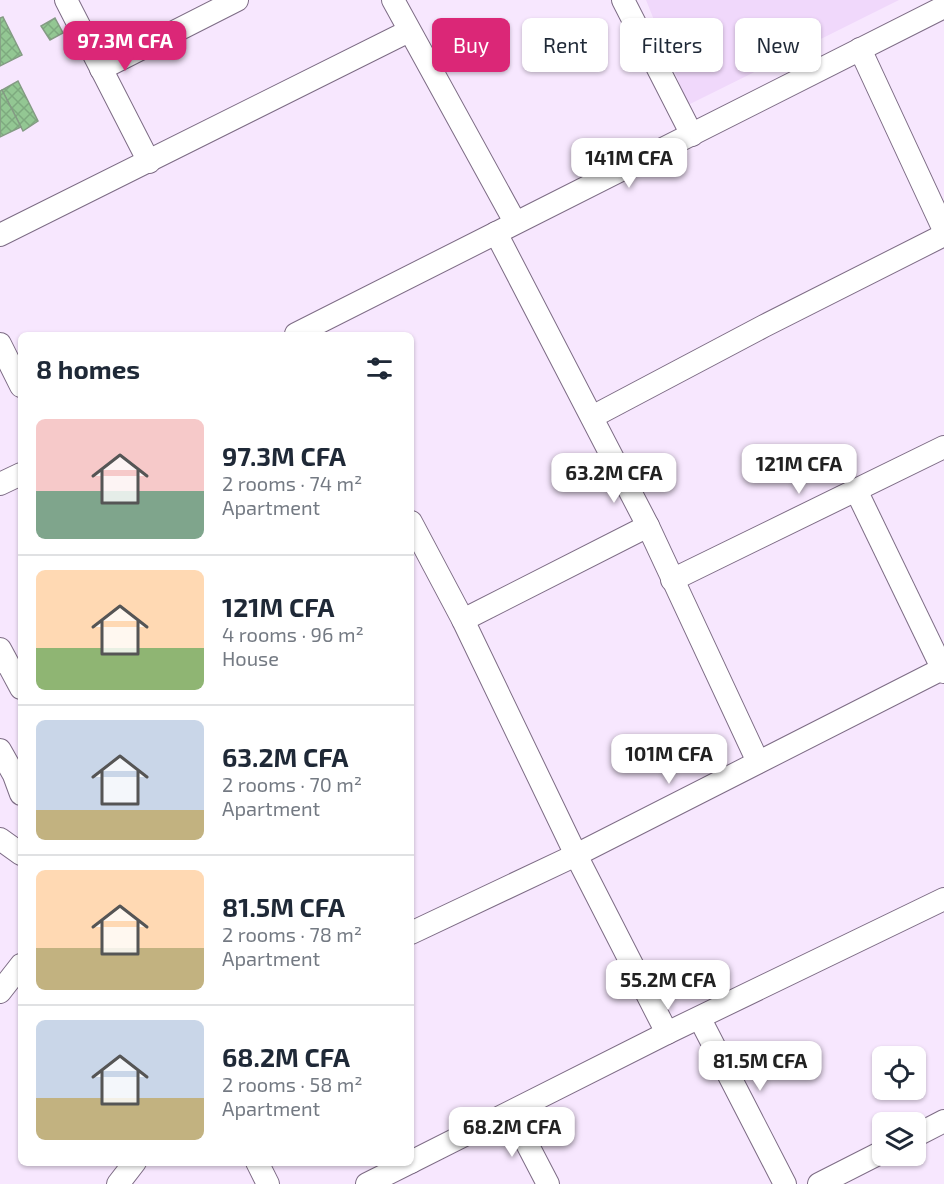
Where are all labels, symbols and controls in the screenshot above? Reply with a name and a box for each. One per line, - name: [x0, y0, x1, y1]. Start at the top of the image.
- chip: Buy: [432, 18, 510, 72]
- chip: Rent: [522, 18, 608, 72]
- chip: Filters: [620, 18, 723, 72]
- chip: New: [735, 18, 821, 72]
- pin: 97.3M CFA: [56, 21, 194, 72]
- text: 97.3M CFA: [77, 28, 173, 52]
- pin: 141M CFA: [567, 138, 691, 189]
- text: 141M CFA: [585, 145, 673, 169]
- icon: filters: [363, 352, 396, 385]
- text: 8 homes: [36, 353, 140, 384]
- text: 97.3M CFA: [222, 440, 346, 471]
- icon: home: [84, 443, 156, 515]
- pin: 121M CFA: [737, 444, 861, 495]
- text: 121M CFA: [756, 451, 842, 475]
- pin: 63.2M CFA: [545, 453, 683, 504]
- text: 63.2M CFA: [565, 460, 663, 484]
- text: 2 rooms · 74 m²: [222, 471, 362, 495]
- text: Apartment: [222, 495, 320, 519]
- text: 121M CFA: [222, 591, 335, 622]
- icon: home: [84, 594, 156, 666]
- text: 4 rooms · 96 m²: [222, 622, 364, 646]
- text: House: [222, 646, 279, 670]
- pin: 101M CFA: [607, 734, 731, 785]
- text: 63.2M CFA: [222, 741, 349, 772]
- text: 101M CFA: [625, 741, 713, 765]
- icon: home: [84, 744, 156, 816]
- text: 2 rooms · 70 m²: [222, 772, 362, 796]
- text: Apartment: [222, 796, 320, 820]
- text: 81.5M CFA: [222, 891, 345, 922]
- icon: home: [84, 894, 156, 966]
- text: 2 rooms · 78 m²: [222, 922, 362, 946]
- text: Apartment: [222, 946, 320, 970]
- pin: 55.2M CFA: [599, 960, 737, 1011]
- text: 55.2M CFA: [620, 967, 716, 991]
- text: 68.2M CFA: [222, 1041, 350, 1072]
- pin: 81.5M CFA: [691, 1041, 829, 1092]
- icon: home: [84, 1044, 156, 1116]
- map controls: [872, 1046, 926, 1166]
- button: locate: [872, 1046, 926, 1100]
- text: 81.5M CFA: [713, 1048, 807, 1072]
- text: 2 rooms · 58 m²: [222, 1072, 363, 1096]
- text: Apartment: [222, 1096, 320, 1120]
- pin: 68.2M CFA: [443, 1107, 581, 1158]
- button: layers: [872, 1112, 926, 1166]
- text: 68.2M CFA: [463, 1114, 561, 1138]

